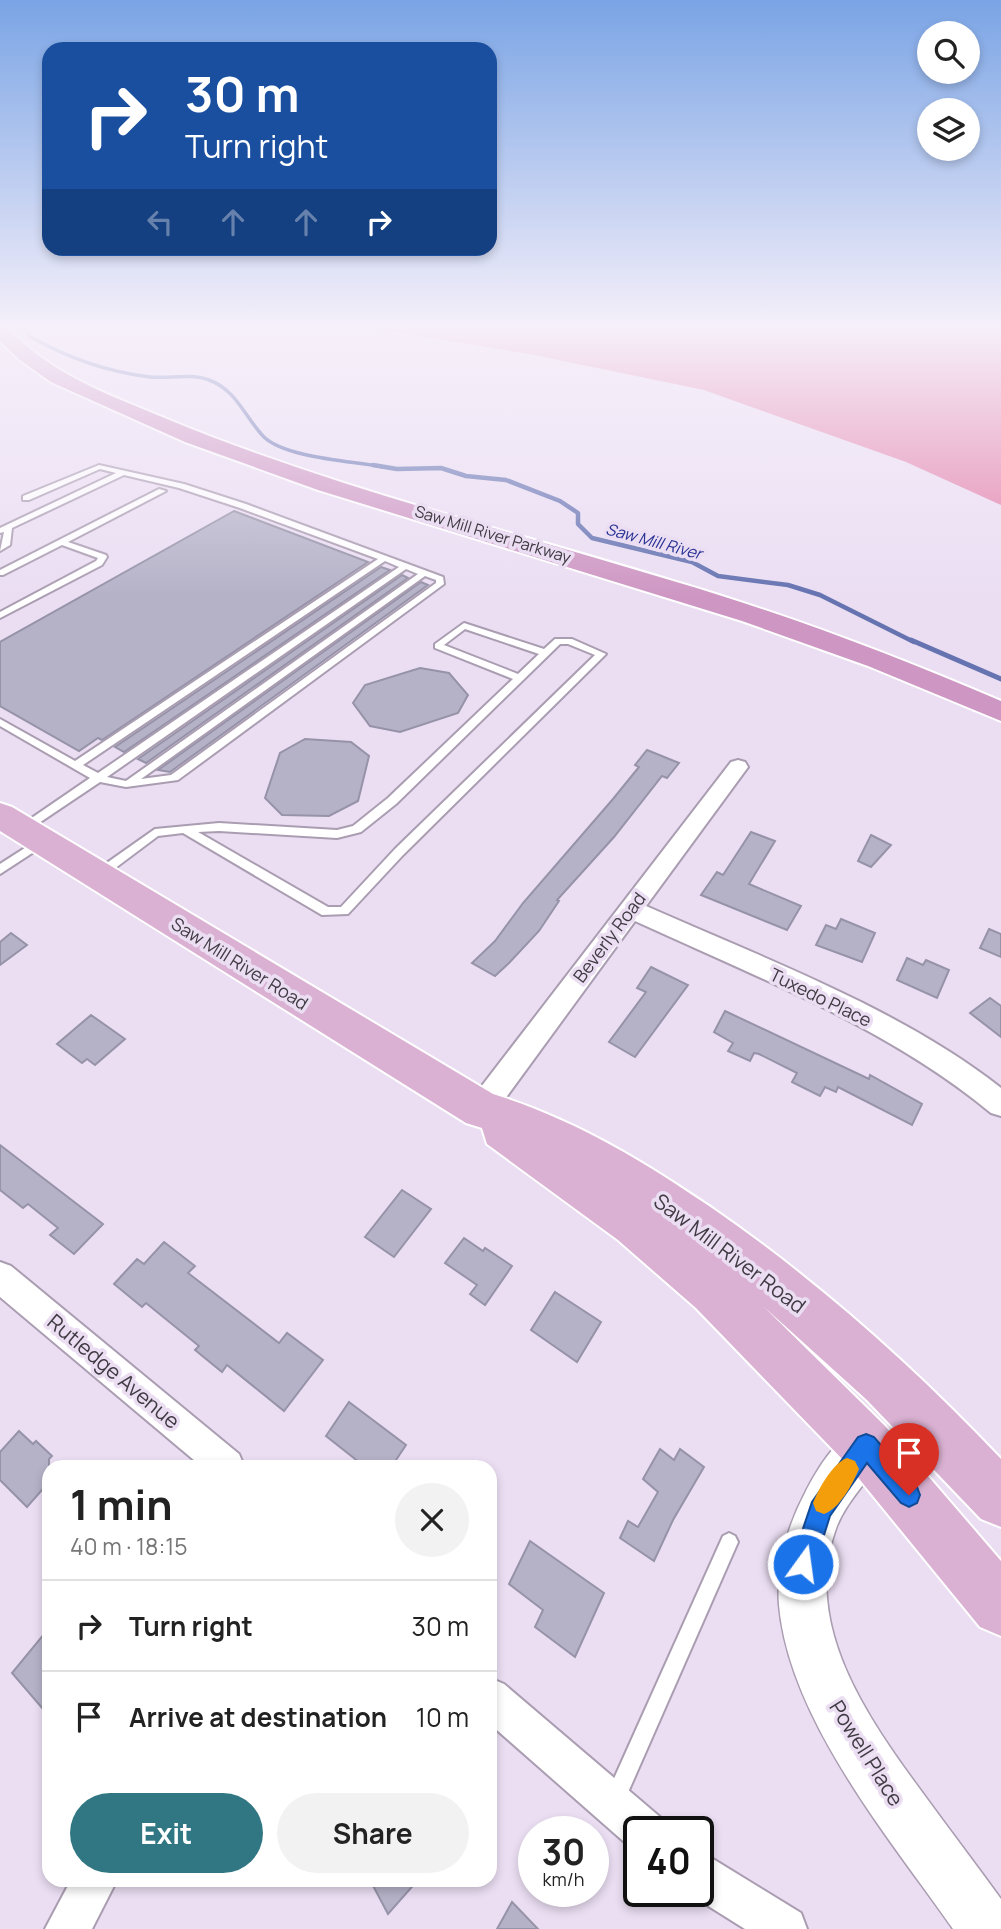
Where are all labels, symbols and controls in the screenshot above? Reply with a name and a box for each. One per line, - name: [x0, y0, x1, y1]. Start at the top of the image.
- map controls: [917, 21, 980, 161]
- button: search: [917, 21, 980, 84]
- text: 30 m: [185, 60, 300, 127]
- icon: right: [70, 70, 161, 161]
- button: layers: [917, 98, 980, 161]
- text: Turn right: [185, 124, 328, 168]
- icon: left: [141, 203, 179, 241]
- icon: ahead: [214, 203, 252, 241]
- icon: ahead: [287, 203, 325, 241]
- icon: right: [360, 203, 398, 241]
- street label: Saw Mill River Parkway: [412, 500, 574, 568]
- water label: Saw Mill River: [604, 518, 707, 565]
- street label: Beverly Road: [567, 887, 651, 987]
- street label: Saw Mill River Road: [167, 911, 313, 1015]
- street label: Tuxedo Place: [766, 962, 876, 1032]
- street label: Saw Mill River Road: [648, 1187, 812, 1319]
- street label: Rutledge Avenue: [42, 1307, 186, 1435]
- pin: [879, 1423, 939, 1495]
- icon: arrive: [890, 1434, 928, 1472]
- text: 1 min: [70, 1475, 173, 1533]
- button: close: [395, 1483, 469, 1557]
- position arrow: [766, 1527, 840, 1601]
- text: 40 m · 18:15: [70, 1530, 188, 1562]
- icon: right: [70, 1607, 108, 1645]
- text: Turn right: [129, 1608, 253, 1644]
- text: 30 m: [412, 1608, 469, 1644]
- street label: Powell Place: [823, 1695, 911, 1811]
- icon: arrive: [70, 1698, 108, 1736]
- text: Arrive at destination: [129, 1699, 387, 1735]
- text: 10 m: [416, 1699, 469, 1735]
- button: Exit: [70, 1793, 263, 1873]
- button: Share: [277, 1793, 469, 1873]
- speed limit sign: 40: [623, 1816, 714, 1907]
- text: 30: [542, 1828, 585, 1876]
- text: km/h: [543, 1867, 584, 1891]

